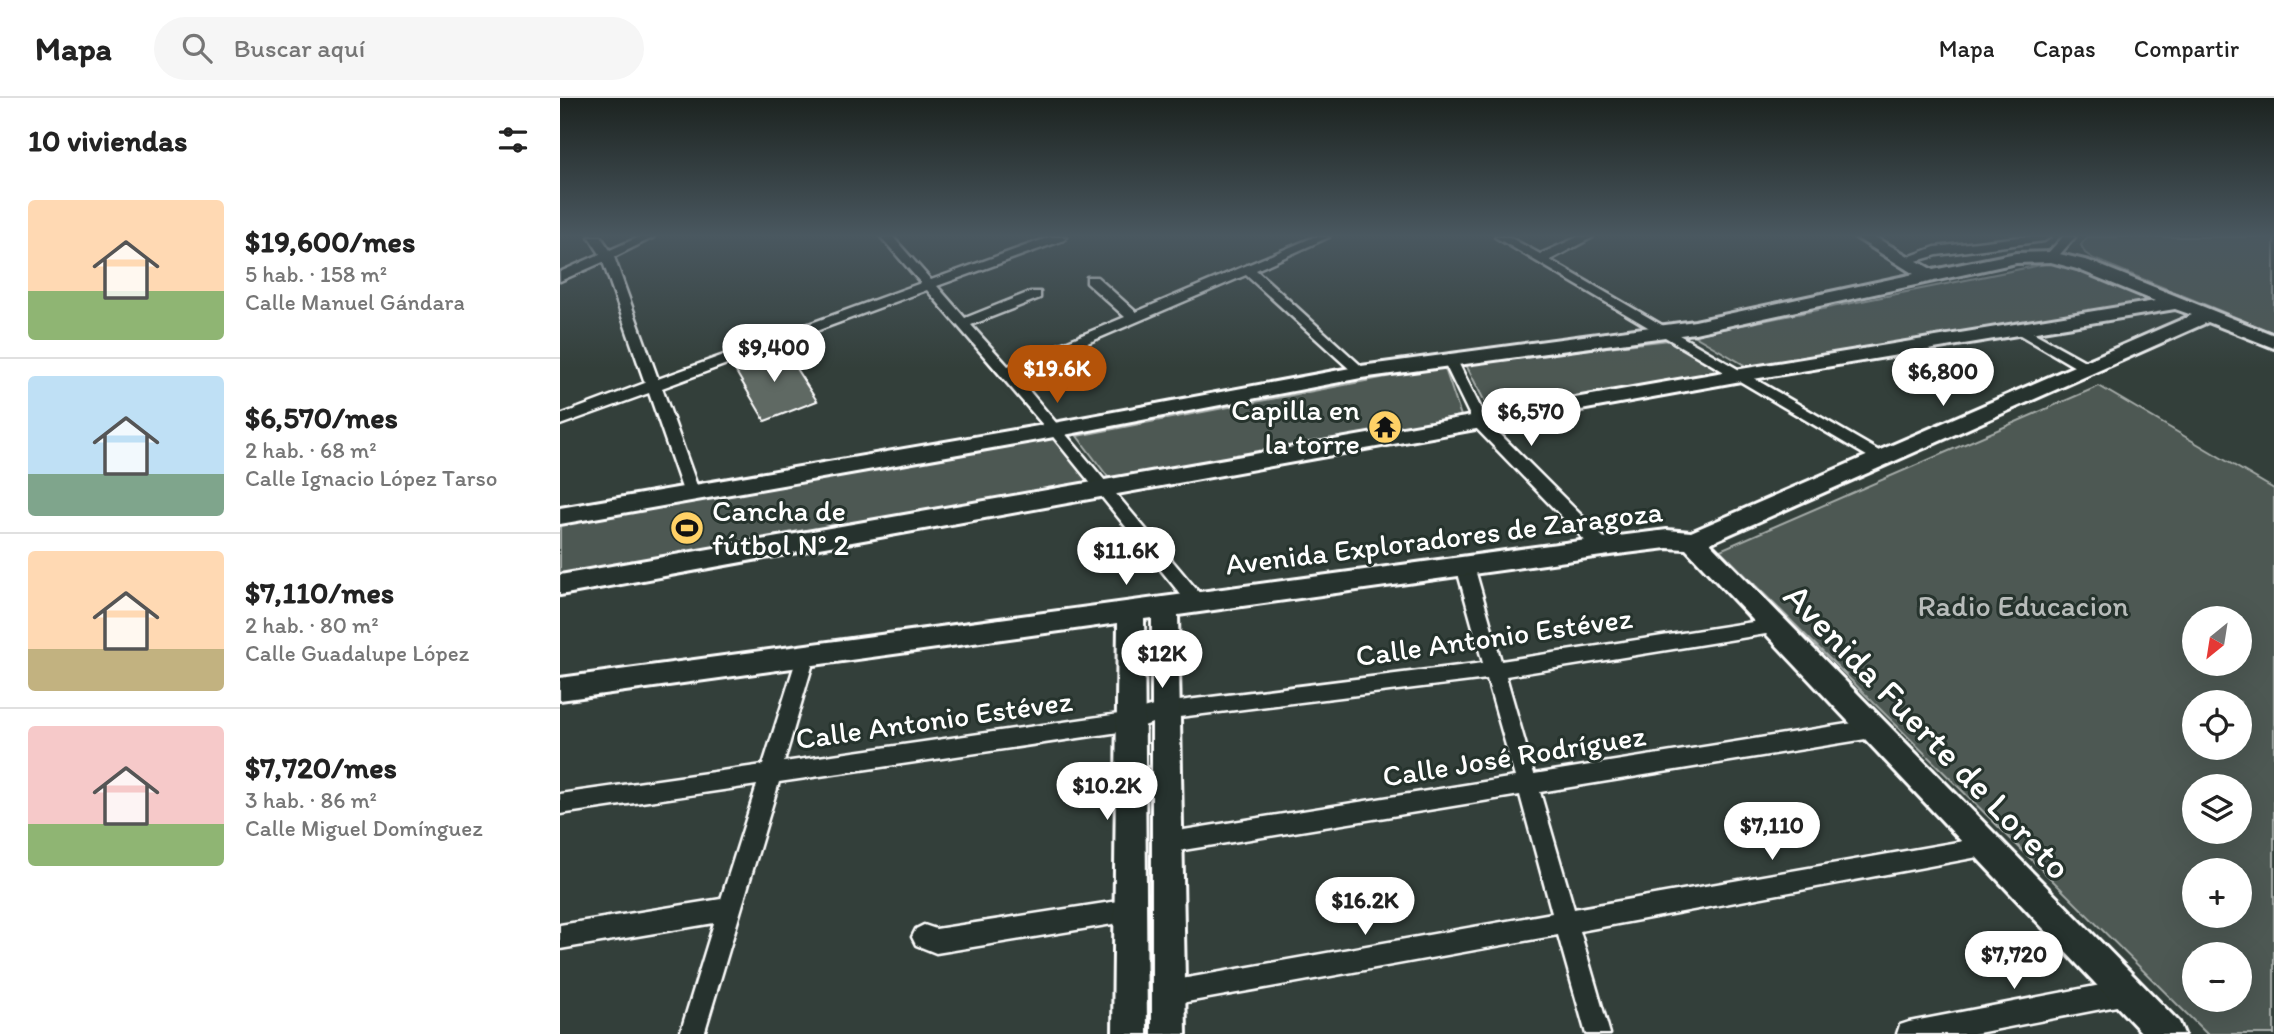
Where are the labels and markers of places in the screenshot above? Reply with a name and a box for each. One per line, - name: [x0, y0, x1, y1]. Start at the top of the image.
- pin: $9,400: [717, 324, 831, 384]
- pin: $19.6K: [1000, 345, 1114, 405]
- pin: $6,800: [1886, 348, 2000, 408]
- pin: $6,570: [1474, 388, 1588, 448]
- place label: Capilla en la torre: [1231, 391, 1360, 462]
- temple icon: Capilla en la torre: [1366, 408, 1404, 446]
- place label: Cancha de fútbol N° 2: [712, 492, 849, 563]
- sports icon: Cancha de fútbol N° 2: [668, 509, 706, 547]
- pin: $11.6K: [1069, 528, 1183, 587]
- pin: $12K: [1121, 630, 1203, 690]
- pin: $10.2K: [1050, 762, 1164, 822]
- pin: $7,110: [1715, 802, 1829, 862]
- pin: $16.2K: [1308, 878, 1422, 937]
- pin: $7,720: [1957, 932, 2071, 991]

